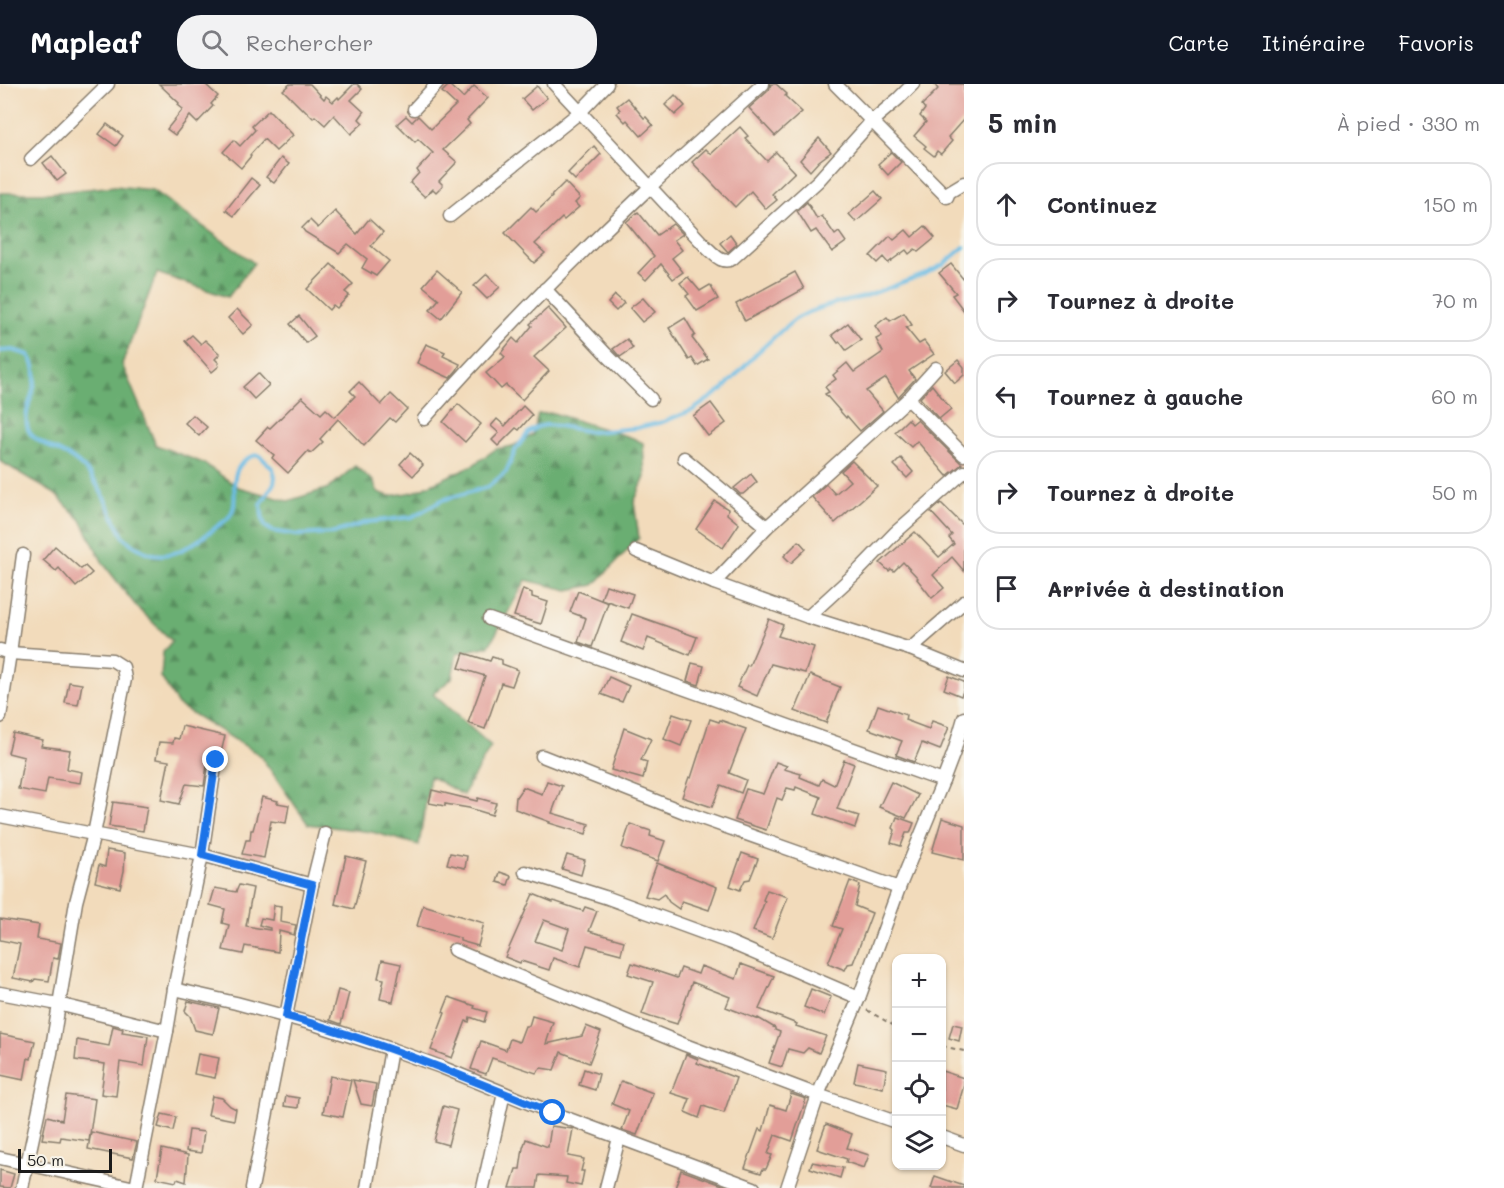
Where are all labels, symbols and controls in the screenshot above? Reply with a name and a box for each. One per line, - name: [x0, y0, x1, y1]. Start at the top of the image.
- search box: [177, 15, 597, 69]
- text: Mapleaf: [30, 24, 141, 60]
- icon: search: [198, 26, 231, 59]
- text: Rechercher: [246, 28, 374, 57]
- text: Carte: [1168, 29, 1229, 56]
- text: Itinéraire: [1262, 29, 1365, 56]
- text: Favoris: [1398, 29, 1474, 56]
- text: 5 min: [988, 106, 1057, 140]
- text: À pied · 330 m: [1337, 110, 1480, 136]
- icon: ahead: [990, 188, 1023, 221]
- text: Continuez: [1047, 190, 1157, 219]
- text: 150 m: [1423, 191, 1478, 217]
- icon: right: [990, 284, 1023, 317]
- text: Tournez à droite: [1047, 286, 1234, 315]
- text: 70 m: [1432, 287, 1478, 313]
- icon: left: [990, 380, 1023, 413]
- text: Tournez à gauche: [1047, 382, 1243, 411]
- text: 60 m: [1431, 383, 1478, 409]
- icon: right: [990, 476, 1023, 509]
- text: Tournez à droite: [1047, 478, 1234, 507]
- text: 50 m: [1432, 479, 1478, 505]
- icon: arrive: [990, 572, 1023, 605]
- text: Arrivée à destination: [1047, 574, 1284, 603]
- route end: [202, 746, 228, 772]
- map controls: [892, 954, 946, 1170]
- button: +: [892, 954, 946, 1008]
- button: −: [892, 1008, 946, 1062]
- button: locate: [892, 1062, 946, 1116]
- route start: [539, 1099, 565, 1125]
- button: layers: [892, 1116, 946, 1170]
- scale bar: [18, 1146, 112, 1174]
- text: 50 m: [27, 1149, 64, 1170]

